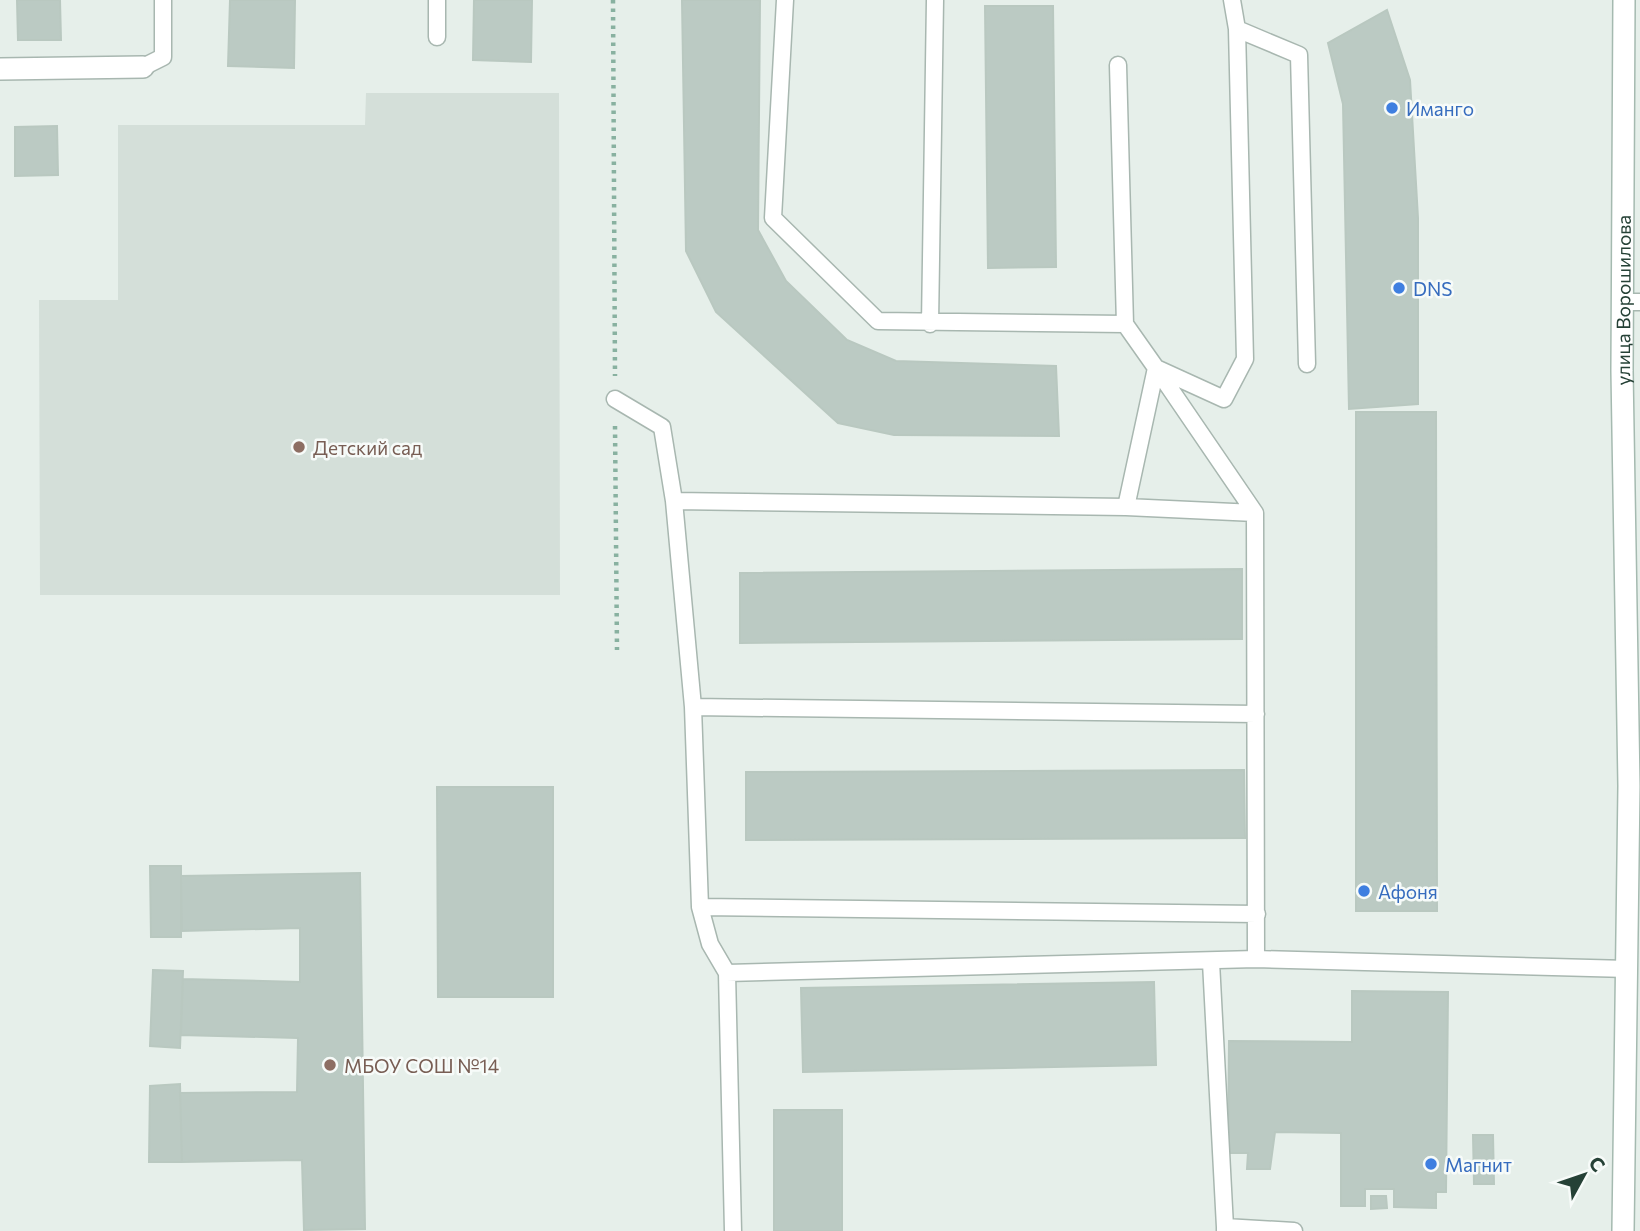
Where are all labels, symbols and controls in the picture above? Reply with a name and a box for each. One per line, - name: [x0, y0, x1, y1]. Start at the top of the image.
- place label: Иманго: [1406, 97, 1474, 120]
- marker: Иманго: [1384, 100, 1400, 116]
- street label: улица Ворошилова: [1610, 215, 1634, 386]
- place label: DNS: [1413, 277, 1452, 300]
- marker: DNS: [1391, 280, 1407, 296]
- place label: Детский сад: [313, 436, 422, 459]
- marker: Детский сад: [291, 439, 307, 455]
- place label: Афоня: [1378, 880, 1438, 903]
- marker: Афоня: [1356, 883, 1372, 899]
- place label: МБОУ СОШ №14: [344, 1054, 499, 1077]
- marker: МБОУ СОШ №14: [322, 1057, 338, 1073]
- north arrow: [1549, 1140, 1619, 1210]
- text: С: [1584, 1151, 1610, 1176]
- place label: Магнит: [1445, 1153, 1512, 1176]
- marker: Магнит: [1423, 1156, 1439, 1172]

